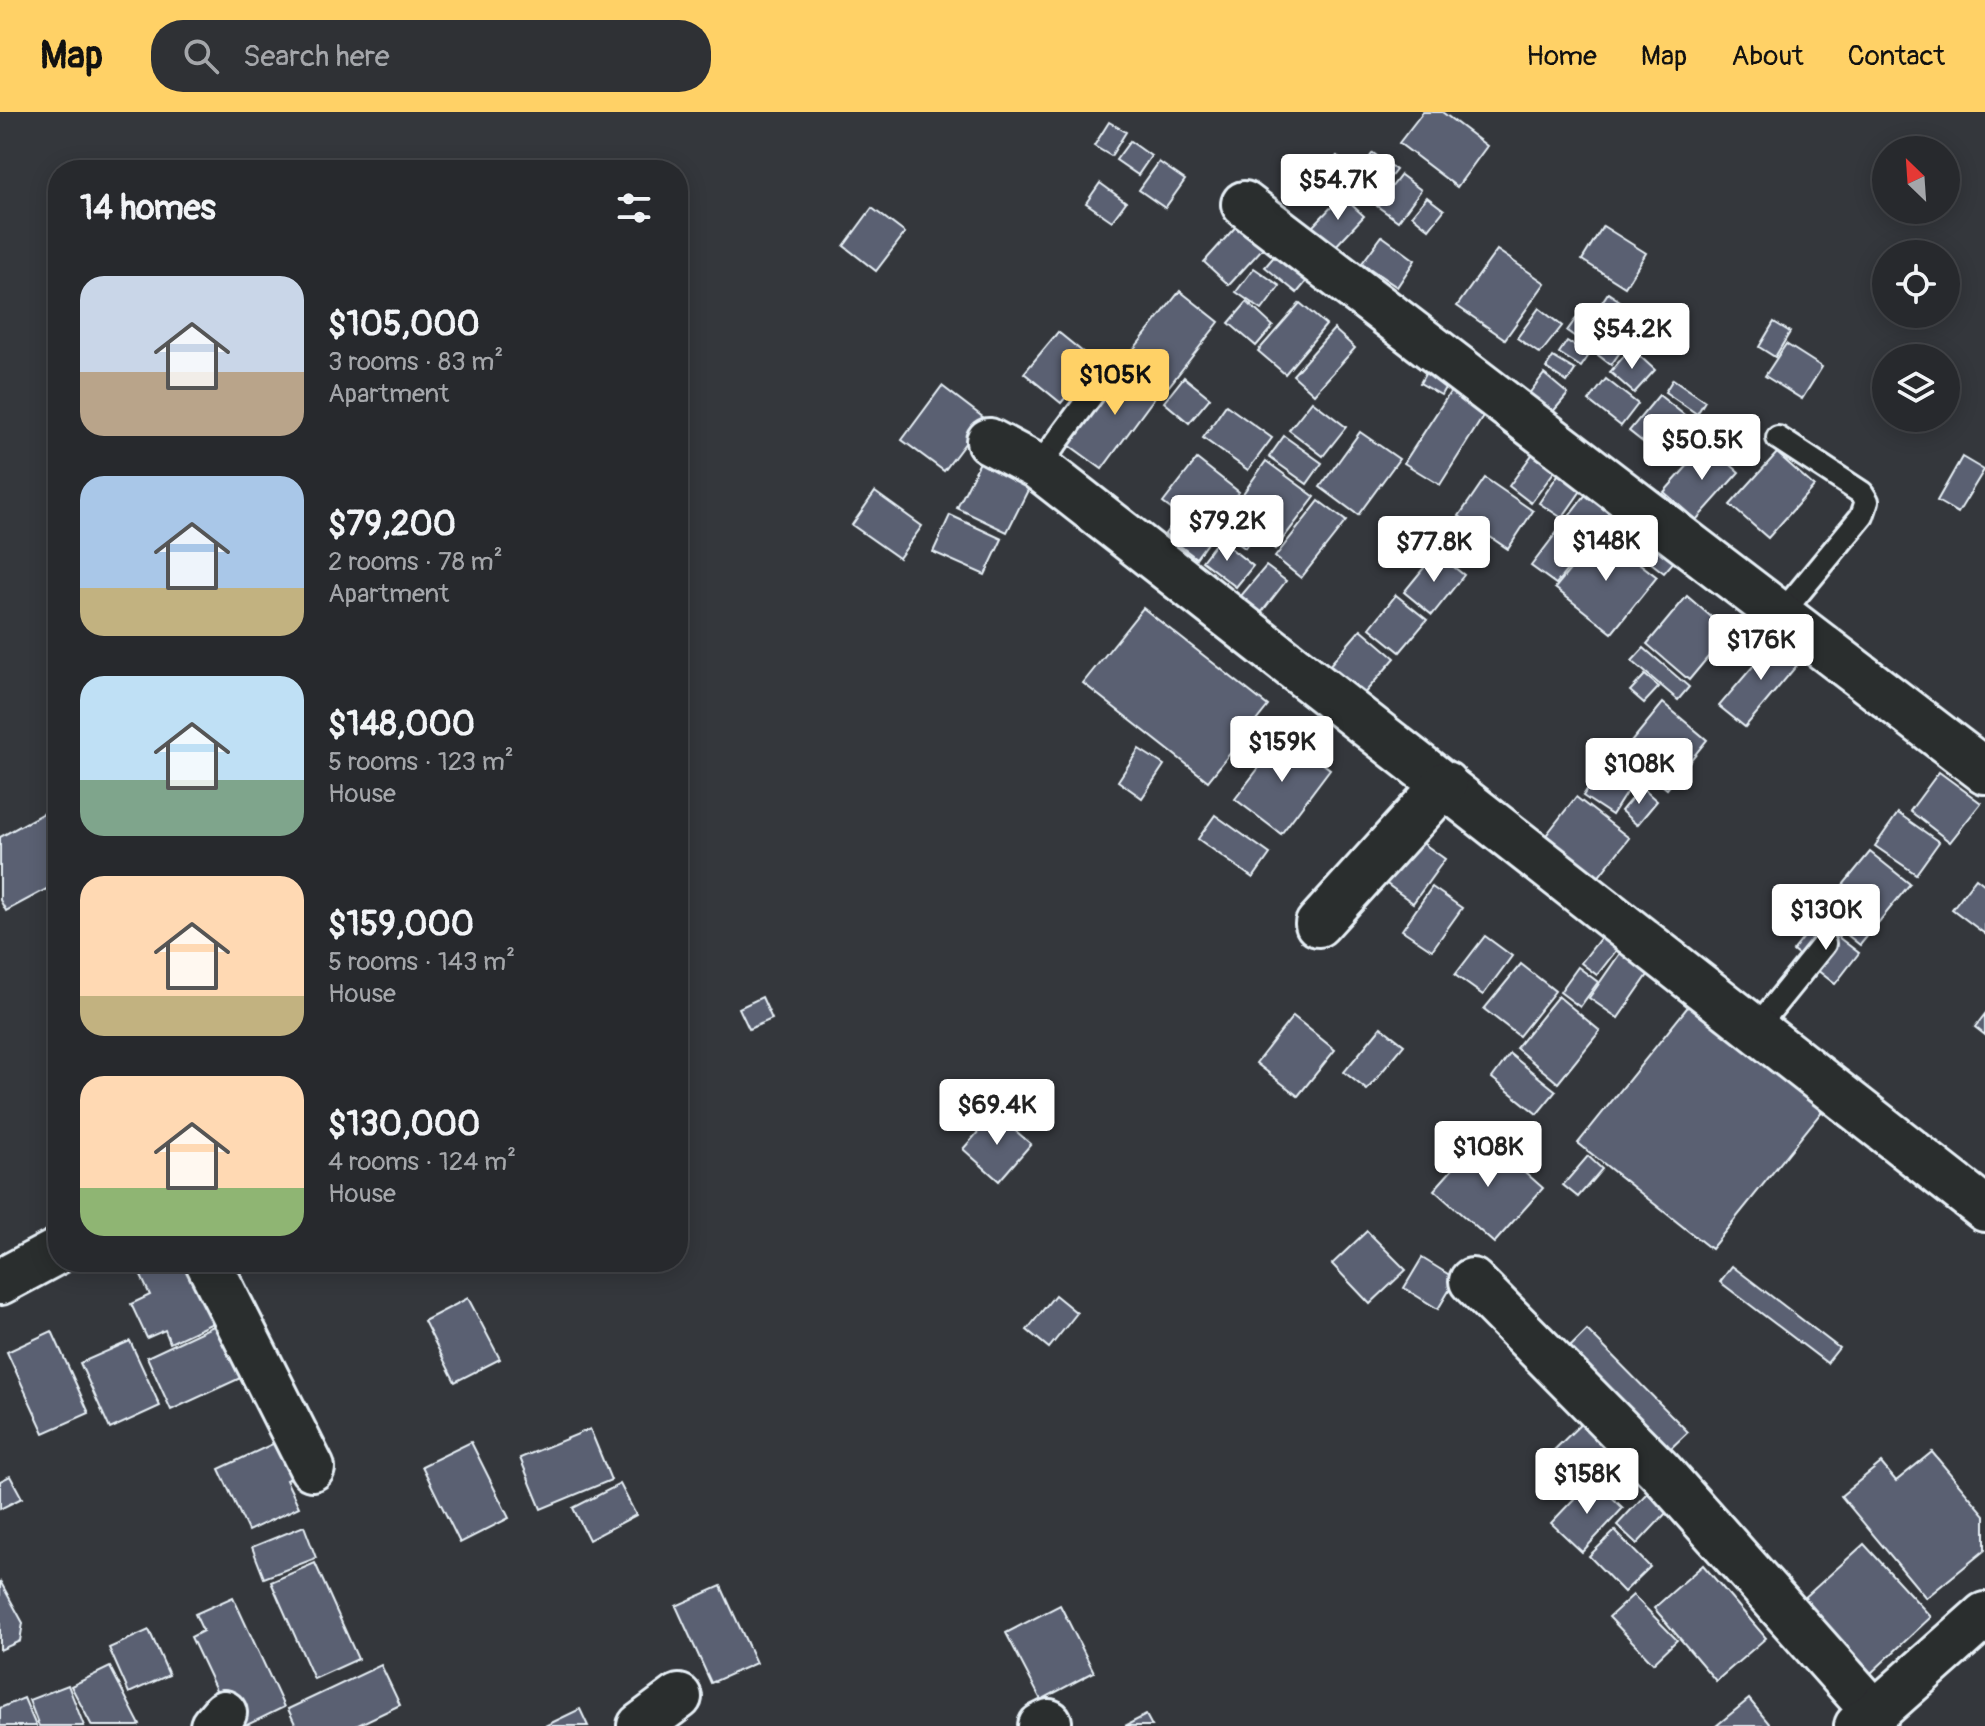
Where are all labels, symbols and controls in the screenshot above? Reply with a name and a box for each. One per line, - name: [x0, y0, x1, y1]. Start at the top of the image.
- search box: [151, 20, 711, 92]
- text: Map: [40, 32, 103, 80]
- icon: search: [179, 34, 223, 78]
- text: Search here: [243, 38, 390, 75]
- text: Home: [1526, 39, 1597, 74]
- text: Map: [1641, 39, 1687, 74]
- text: About: [1731, 39, 1804, 74]
- text: Contact: [1848, 39, 1945, 74]
- north arrow: [1872, 136, 1960, 224]
- map controls: [1872, 136, 1960, 432]
- pin: $54.7K: [1273, 154, 1403, 222]
- text: $54.7K: [1299, 164, 1377, 196]
- icon: filters: [612, 186, 656, 230]
- text: 14 homes: [80, 187, 216, 230]
- button: locate: [1872, 240, 1960, 328]
- text: $105,000: [328, 303, 480, 346]
- pin: $54.2K: [1567, 303, 1697, 371]
- icon: home: [144, 308, 240, 404]
- text: $54.2K: [1592, 313, 1672, 345]
- button: layers: [1872, 344, 1960, 432]
- text: 3 rooms · 83 m²: [328, 346, 503, 378]
- pin: $105K: [1059, 349, 1171, 417]
- text: $105K: [1079, 359, 1151, 391]
- text: Apartment: [328, 378, 449, 410]
- pin: $50.5K: [1637, 414, 1767, 482]
- text: $50.5K: [1661, 424, 1743, 456]
- pin: $79.2K: [1162, 495, 1292, 563]
- text: $79,200: [328, 503, 456, 546]
- text: $79.2K: [1188, 505, 1266, 537]
- icon: home: [144, 508, 240, 604]
- pin: $148K: [1550, 515, 1662, 583]
- pin: $77.8K: [1369, 516, 1499, 584]
- text: $148K: [1572, 525, 1640, 557]
- text: $77.8K: [1396, 526, 1472, 558]
- text: 2 rooms · 78 m²: [328, 546, 503, 578]
- text: Apartment: [328, 578, 449, 610]
- pin: $176K: [1705, 614, 1817, 682]
- text: $176K: [1727, 624, 1795, 656]
- text: $148,000: [328, 703, 475, 746]
- icon: home: [144, 708, 240, 804]
- pin: $159K: [1226, 716, 1338, 784]
- text: $159K: [1248, 726, 1316, 758]
- pin: $108K: [1583, 738, 1695, 806]
- text: 5 rooms · 123 m²: [328, 746, 514, 778]
- text: $108K: [1604, 748, 1674, 780]
- text: House: [328, 778, 396, 810]
- pin: $130K: [1770, 884, 1882, 952]
- text: $130K: [1790, 894, 1862, 926]
- text: $159,000: [328, 903, 474, 946]
- icon: home: [144, 908, 240, 1004]
- text: 5 rooms · 143 m²: [328, 946, 515, 978]
- text: House: [328, 978, 396, 1010]
- pin: $69.4K: [932, 1079, 1062, 1147]
- text: $69.4K: [957, 1089, 1037, 1121]
- text: $130,000: [328, 1103, 480, 1146]
- icon: home: [144, 1108, 240, 1204]
- pin: $108K: [1432, 1121, 1544, 1189]
- text: $108K: [1453, 1131, 1523, 1163]
- text: 4 rooms · 124 m²: [328, 1146, 516, 1178]
- text: House: [328, 1178, 396, 1210]
- pin: $158K: [1531, 1448, 1643, 1516]
- text: $158K: [1553, 1458, 1621, 1490]

